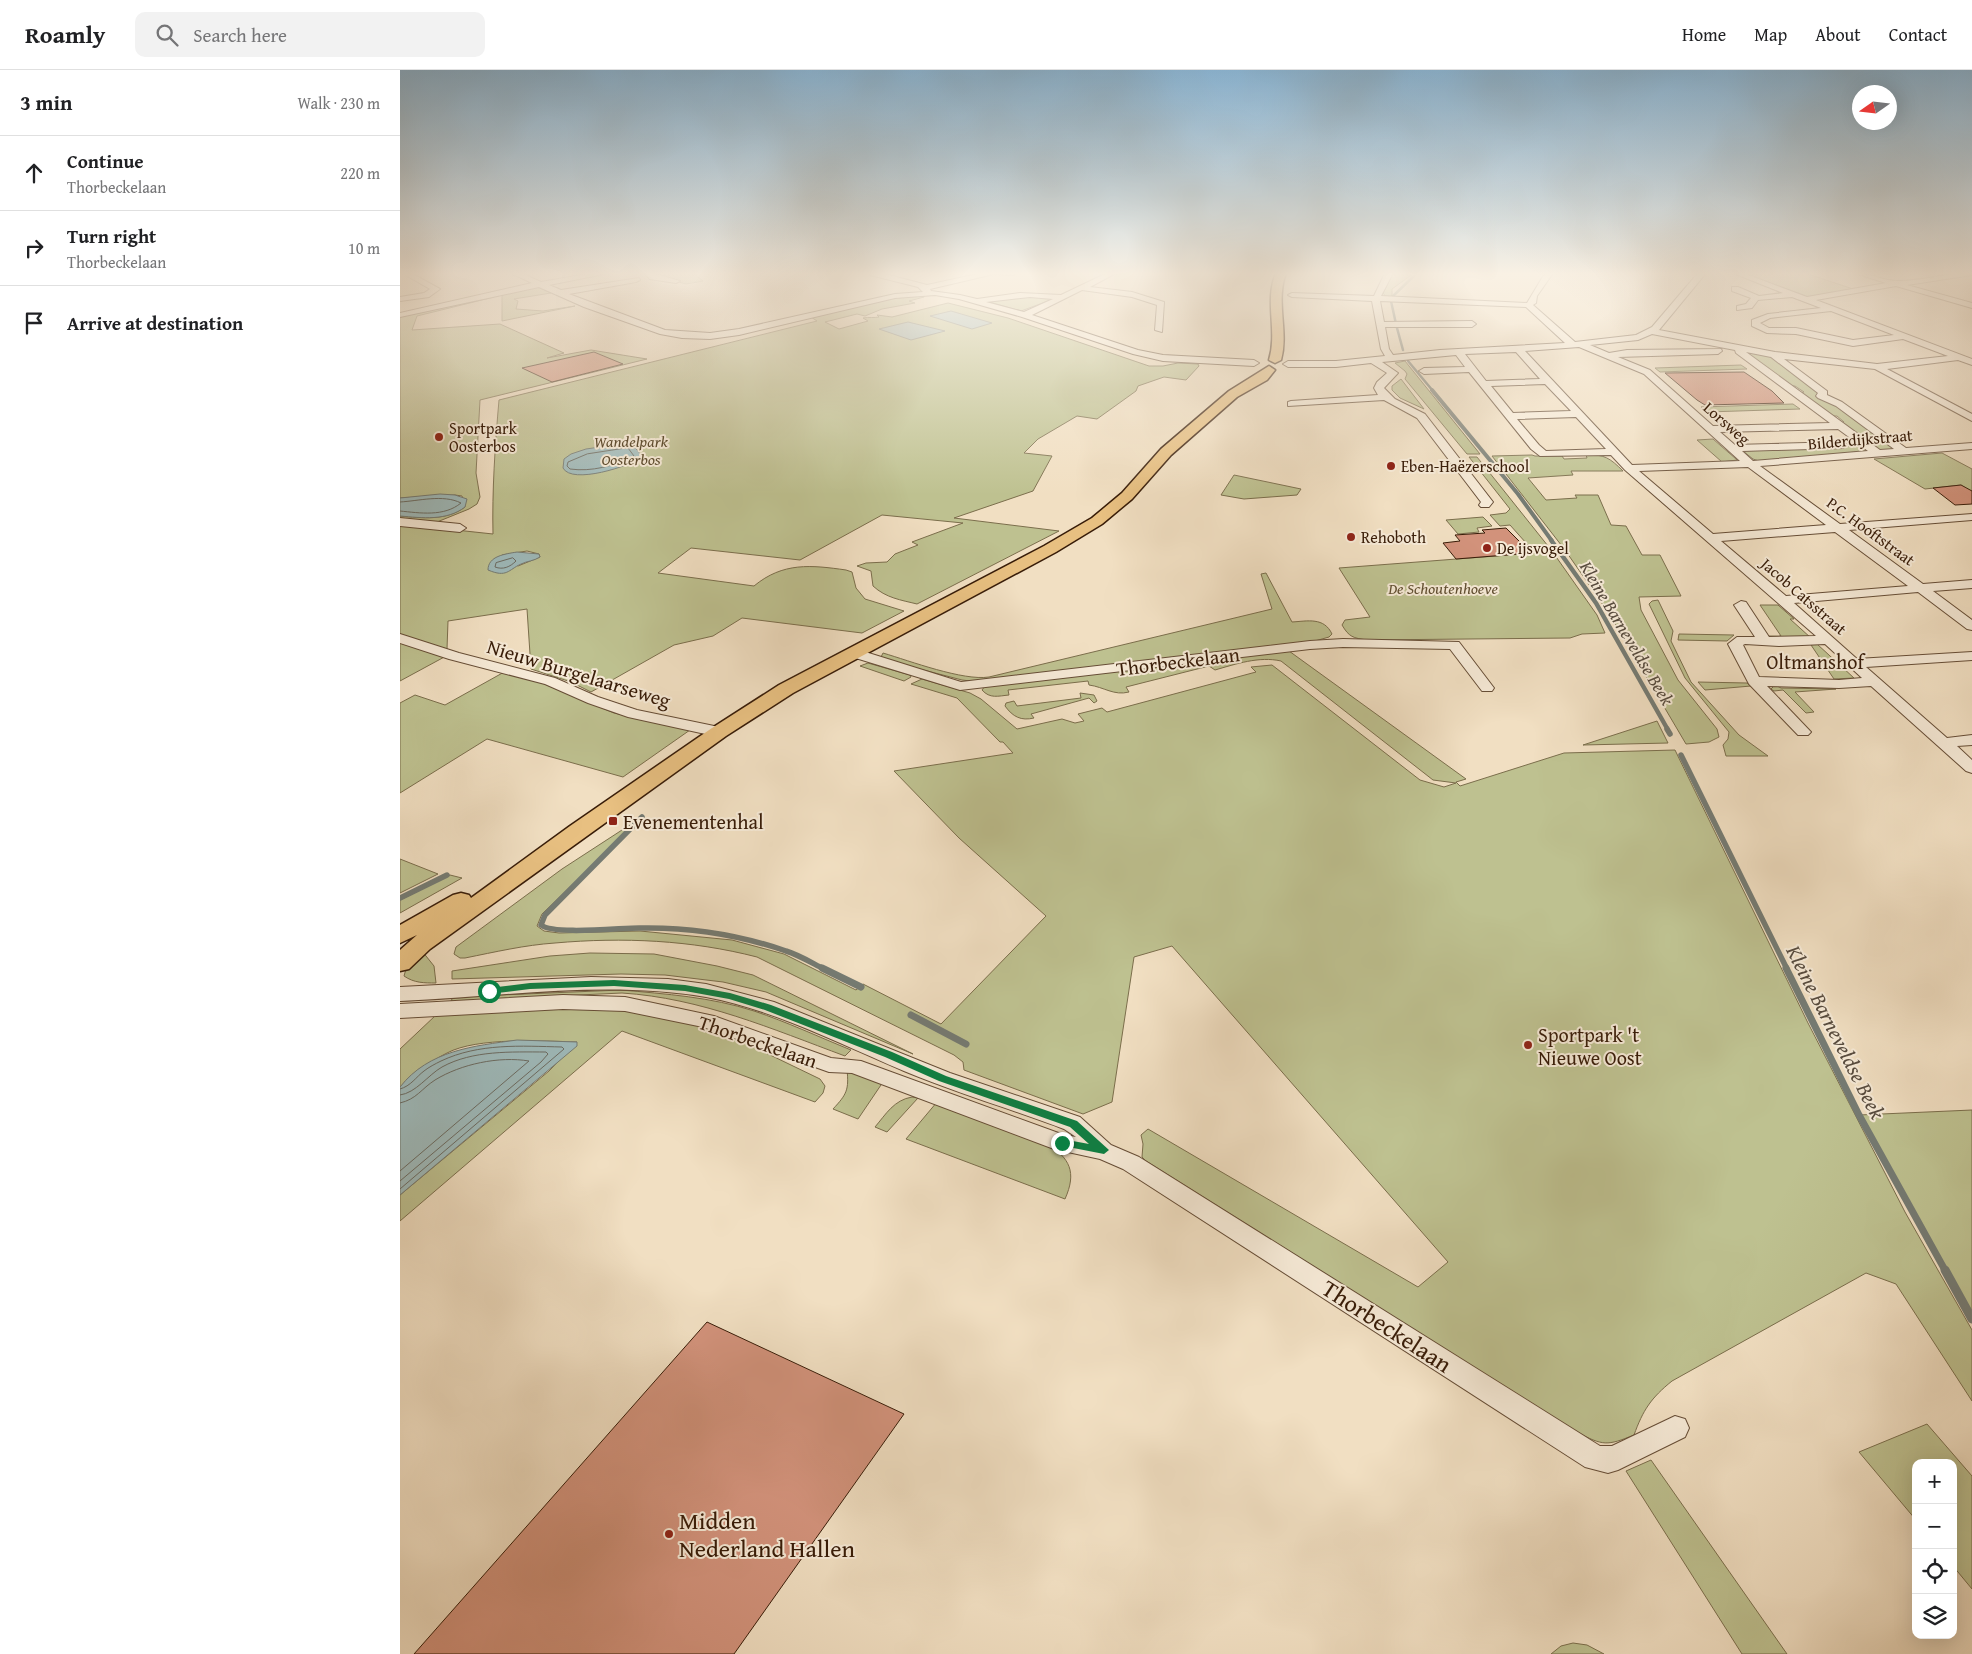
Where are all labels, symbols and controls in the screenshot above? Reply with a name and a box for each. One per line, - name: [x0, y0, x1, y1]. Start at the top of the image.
- search box: [135, 12, 485, 57]
- text: Roamly: [25, 17, 105, 52]
- icon: search: [153, 21, 181, 49]
- text: Search here: [193, 21, 287, 49]
- text: Home: [1682, 21, 1726, 48]
- text: Map: [1754, 21, 1787, 48]
- text: About: [1815, 21, 1861, 48]
- text: Contact: [1889, 21, 1947, 48]
- north arrow: [1852, 85, 1897, 130]
- text: 3 min: [20, 87, 72, 118]
- text: Walk · 230 m: [297, 91, 380, 115]
- text: Continue: [67, 147, 144, 175]
- icon: ahead: [20, 159, 48, 187]
- text: 220 m: [340, 161, 380, 185]
- text: Thorbeckelaan: [67, 175, 166, 199]
- text: Turn right: [67, 222, 156, 250]
- icon: right: [20, 234, 48, 262]
- text: 10 m: [348, 236, 380, 260]
- text: Thorbeckelaan: [67, 250, 166, 274]
- icon: arrive: [20, 309, 48, 337]
- text: Arrive at destination: [67, 309, 243, 337]
- street label: Lorsweg: [1698, 396, 1756, 450]
- place label: Sportpark Oosterbos: [449, 416, 518, 458]
- street label: Bilderdijkstraat: [1807, 422, 1914, 456]
- park label: Wandelpark Oosterbos: [594, 429, 669, 471]
- marker: Sportpark Oosterbos: [433, 431, 445, 443]
- place label: Eben-Haëzerschool: [1401, 454, 1530, 478]
- marker: Eben-Haëzerschool: [1385, 460, 1397, 472]
- street label: P.C. Hooftstraat: [1822, 491, 1920, 571]
- place label: Rehoboth: [1361, 525, 1426, 549]
- marker: Rehoboth: [1345, 531, 1357, 543]
- place label: De ijsvogel: [1497, 536, 1569, 560]
- marker: De ijsvogel: [1481, 542, 1493, 554]
- street label: Jacob Catsstraat: [1754, 550, 1853, 640]
- water label: Kleine Barneveldse Beek: [1573, 555, 1681, 711]
- park label: De Schoutenhoeve: [1387, 576, 1498, 600]
- street label: Nieuw Burgelaarseweg: [484, 631, 674, 715]
- street label: Thorbeckelaan: [1115, 639, 1241, 683]
- street label: Oltmanshof: [1766, 647, 1866, 676]
- place label: Evenementenhal: [623, 807, 764, 836]
- marker: Evenementenhal: [607, 815, 619, 827]
- water label: Kleine Barneveldse Beek: [1778, 939, 1893, 1125]
- route start: [478, 980, 501, 1003]
- street label: Thorbeckelaan: [695, 1007, 821, 1075]
- place label: Sportpark 't Nieuwe Oost: [1538, 1020, 1642, 1072]
- marker: Sportpark 't Nieuwe Oost: [1522, 1039, 1534, 1051]
- route end: [1051, 1132, 1074, 1155]
- street label: Thorbeckelaan: [1315, 1271, 1459, 1382]
- map controls: [1912, 1459, 1957, 1639]
- button: +: [1912, 1459, 1957, 1504]
- place label: Midden Nederland Hallen: [679, 1503, 856, 1566]
- button: −: [1912, 1504, 1957, 1549]
- marker: Midden Nederland Hallen: [663, 1528, 675, 1540]
- button: locate: [1912, 1549, 1957, 1594]
- button: layers: [1912, 1594, 1957, 1639]

